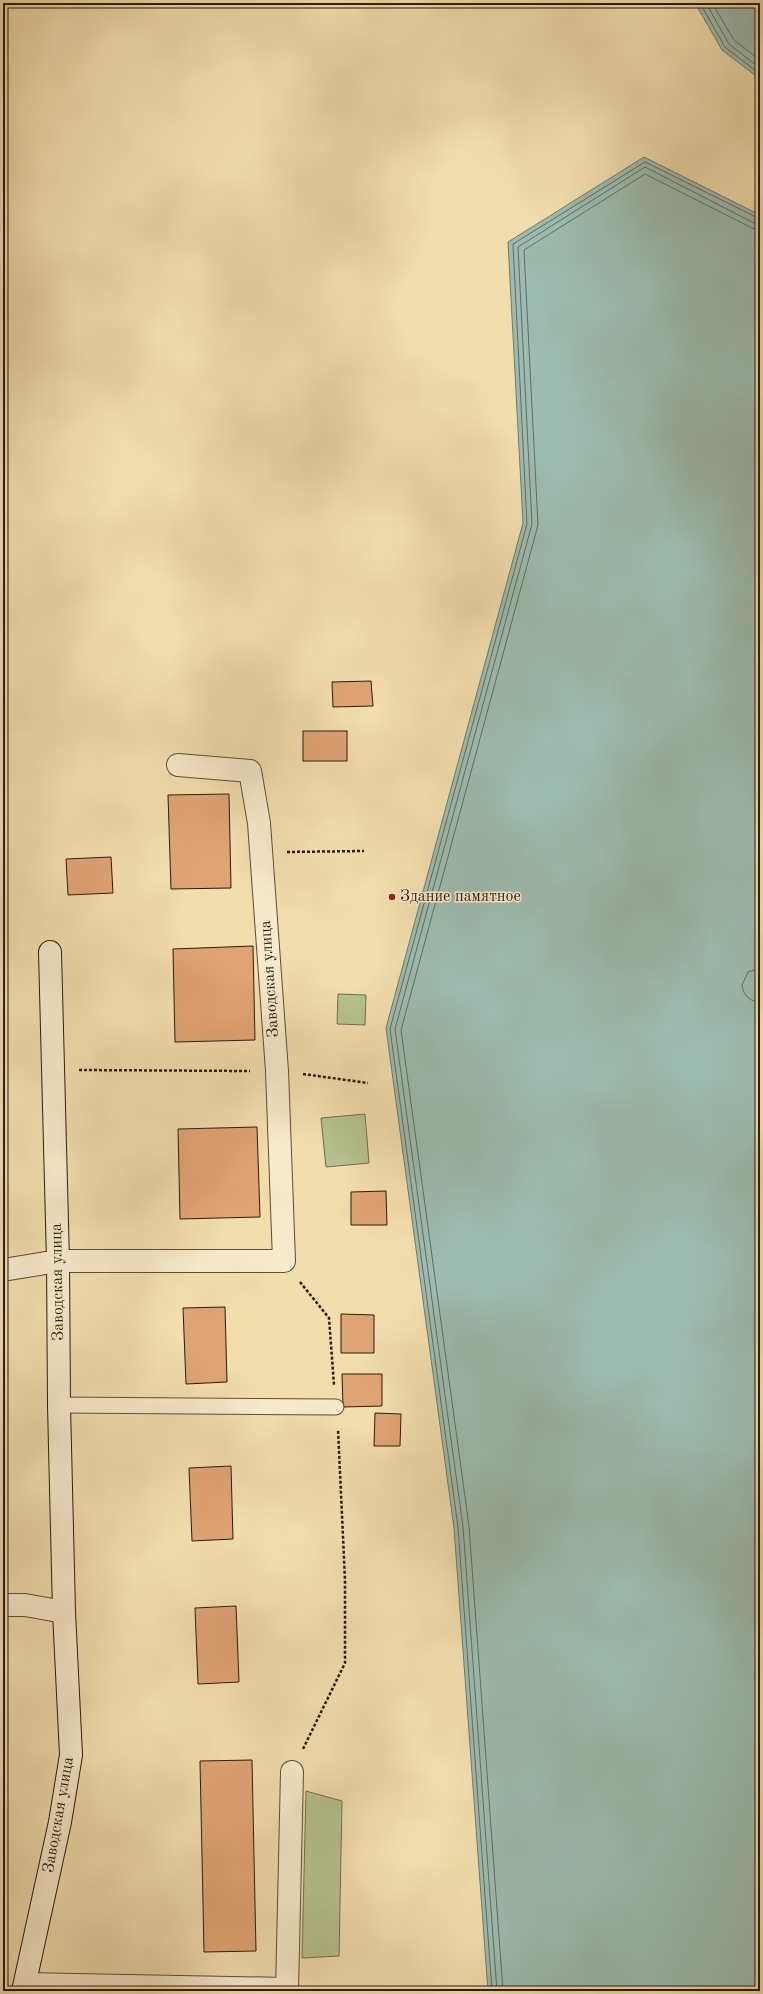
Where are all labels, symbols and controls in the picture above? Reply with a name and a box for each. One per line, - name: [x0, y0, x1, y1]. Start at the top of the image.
- place label: Здание памятное: [400, 889, 521, 905]
- marker: Здание памятное: [387, 892, 397, 902]
- street label: Заводская улица: [258, 920, 282, 1038]
- street label: Заводская улица: [49, 1223, 67, 1341]
- street label: Заводская улица: [41, 1756, 77, 1874]

